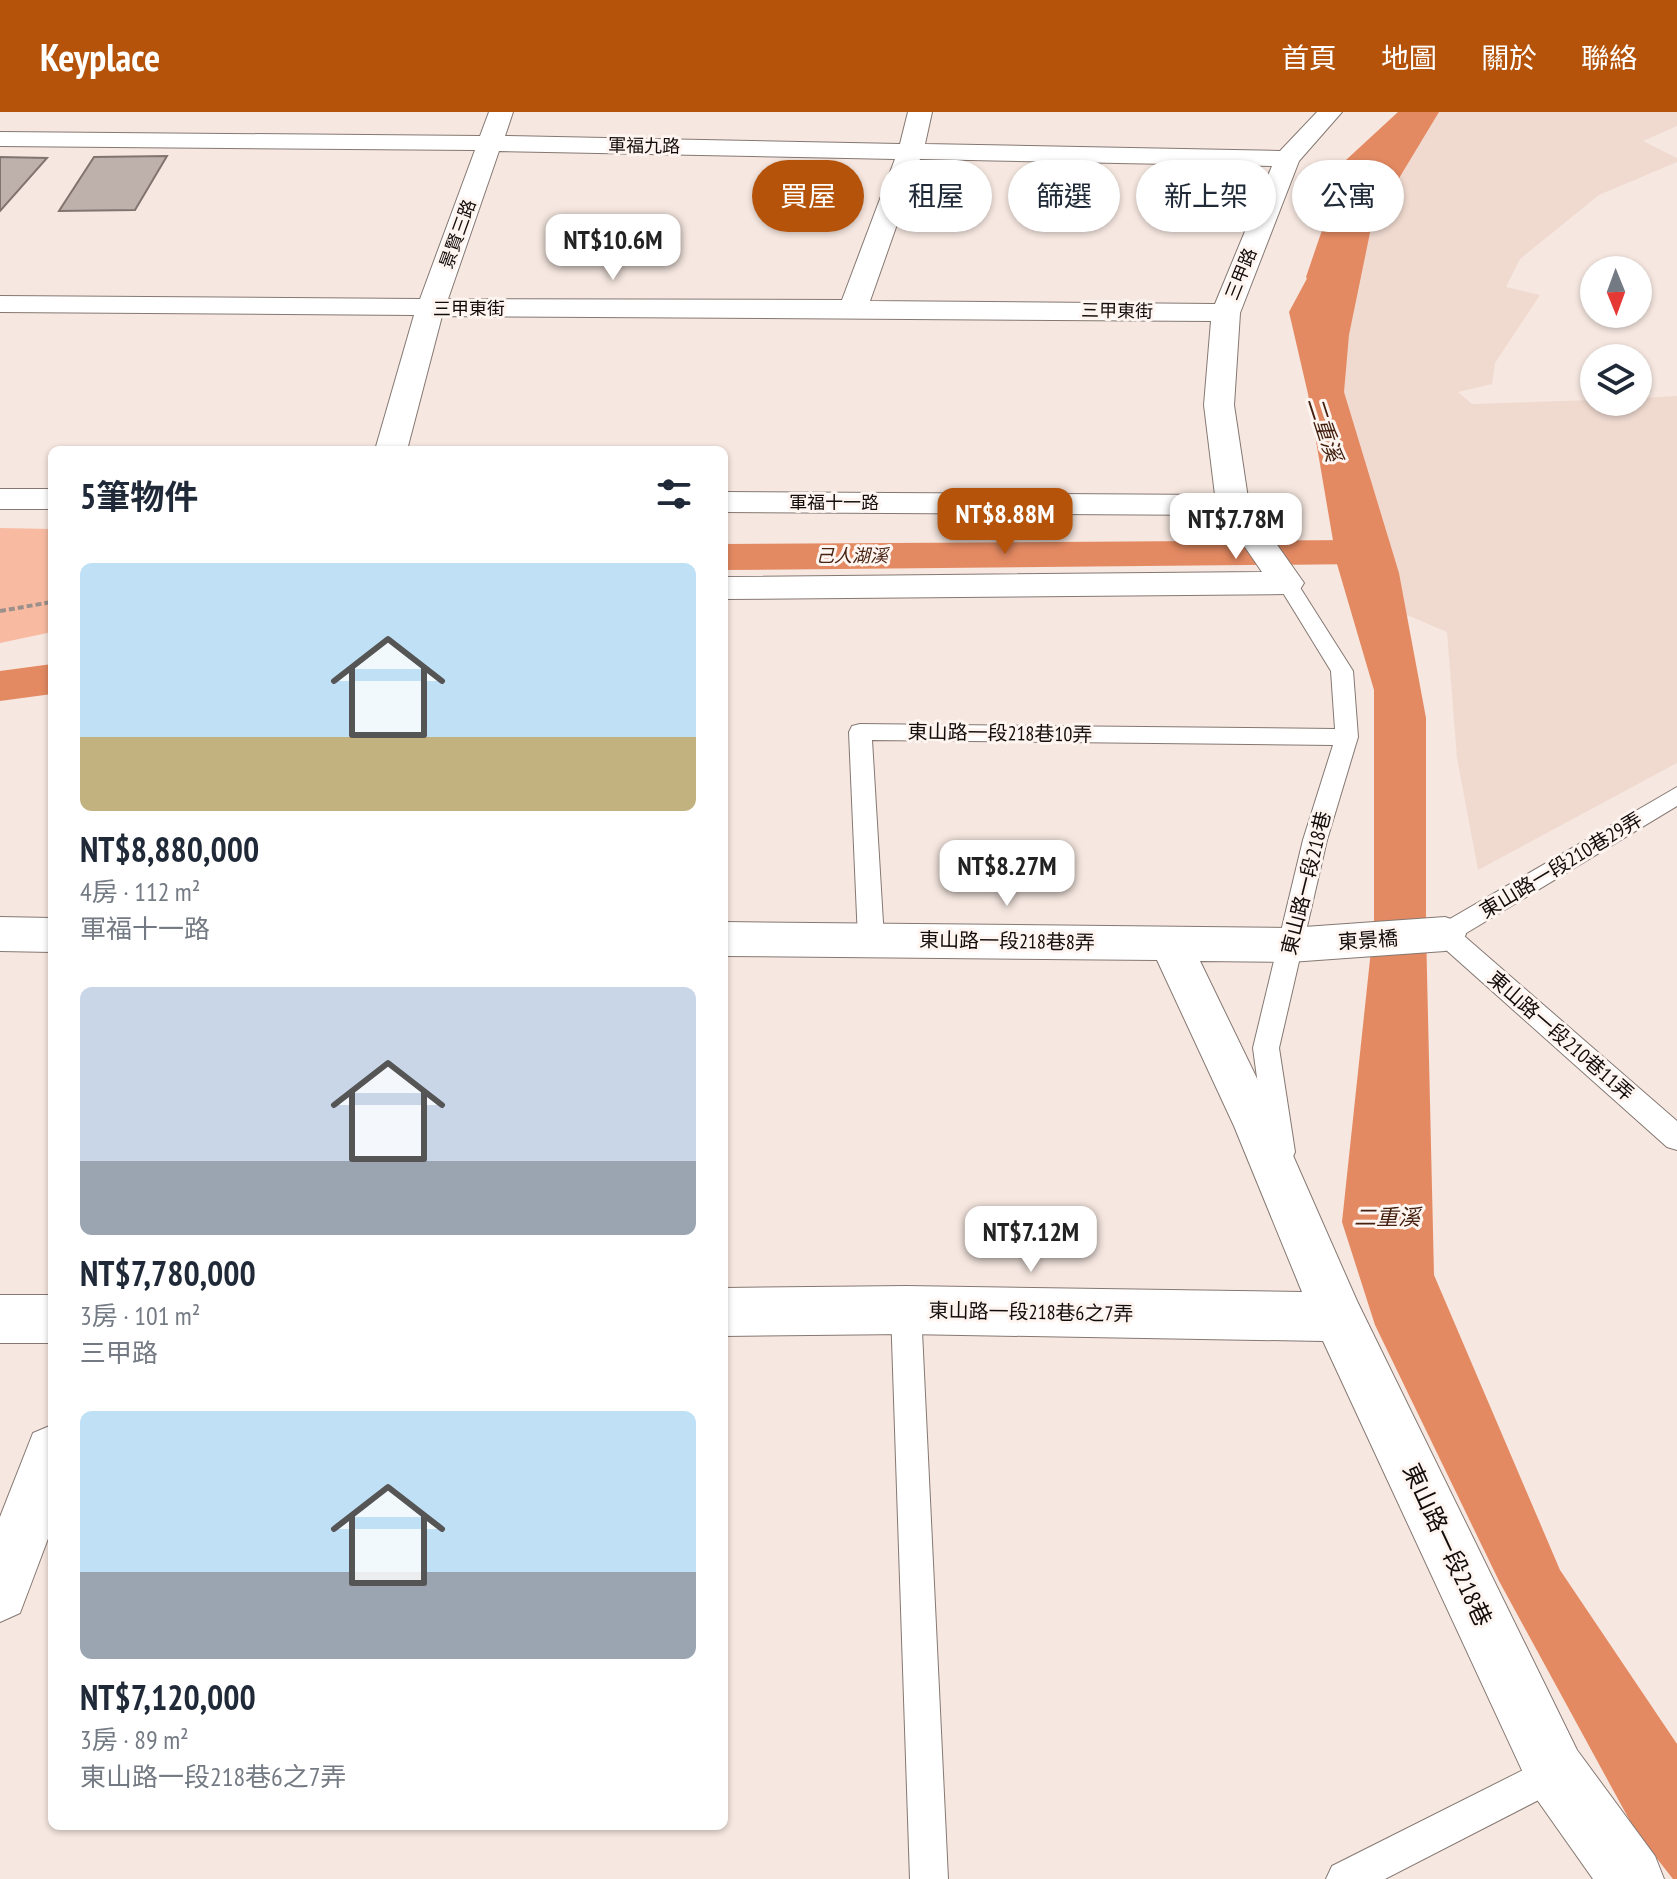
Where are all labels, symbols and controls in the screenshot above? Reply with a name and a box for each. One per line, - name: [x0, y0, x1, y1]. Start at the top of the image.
- text: Keyplace: [40, 32, 160, 81]
- text: 首頁: [1281, 39, 1337, 76]
- text: 地圖: [1381, 39, 1437, 76]
- text: 關於: [1481, 39, 1537, 76]
- text: 聯絡: [1581, 39, 1637, 76]
- street label: 軍福九路: [608, 133, 680, 158]
- chip: 買屋: [752, 160, 864, 232]
- chip: 租屋: [880, 160, 992, 232]
- chip: 篩選: [1008, 160, 1120, 232]
- chip: 新上架: [1136, 160, 1276, 232]
- chip: 公寓: [1292, 160, 1404, 232]
- street label: 景賢三路: [434, 196, 481, 272]
- pin: NT$10.6M: [530, 214, 696, 282]
- text: NT$10.6M: [564, 223, 662, 256]
- street label: 三甲路: [1220, 244, 1261, 303]
- north arrow: [1580, 256, 1652, 328]
- map controls: [1580, 256, 1652, 416]
- street label: 三甲東街: [433, 297, 505, 320]
- street label: 三甲東街: [1081, 298, 1153, 323]
- button: layers: [1580, 344, 1652, 416]
- water label: 二重溪: [1301, 393, 1349, 468]
- icon: filters: [652, 472, 696, 516]
- text: 5筆物件: [80, 474, 198, 518]
- pin: NT$8.88M: [922, 488, 1088, 556]
- street label: 軍福十一路: [789, 491, 879, 514]
- pin: NT$7.78M: [1153, 493, 1319, 561]
- text: NT$8.88M: [956, 497, 1054, 530]
- text: NT$7.78M: [1188, 502, 1284, 535]
- water label: 己人湖溪: [816, 544, 891, 567]
- icon: home: [316, 615, 460, 759]
- street label: 東山路一段218巷10弄: [907, 718, 1093, 748]
- street label: 東山路一段210巷29弄: [1475, 806, 1647, 924]
- street label: 東山路一段218巷: [1276, 809, 1336, 957]
- text: NT$8,880,000: [80, 827, 259, 871]
- pin: NT$8.27M: [924, 840, 1090, 908]
- text: NT$8.27M: [958, 849, 1056, 882]
- text: 4房 · 112 m²: [80, 875, 200, 908]
- text: 軍福十一路: [80, 912, 210, 945]
- street label: 東景橋: [1337, 925, 1399, 955]
- street label: 東山路一段218巷8弄: [919, 926, 1095, 956]
- street label: 東山路一段210巷11弄: [1483, 966, 1639, 1106]
- icon: home: [316, 1039, 460, 1183]
- water label: 二重溪: [1354, 1203, 1423, 1231]
- pin: NT$7.12M: [948, 1206, 1114, 1274]
- text: NT$7.12M: [983, 1215, 1079, 1248]
- text: NT$7,780,000: [80, 1251, 256, 1295]
- street label: 東山路一段218巷6之7弄: [928, 1297, 1134, 1327]
- text: 3房 · 101 m²: [80, 1299, 200, 1332]
- text: 三甲路: [80, 1336, 158, 1369]
- street label: 東山路一段218巷: [1396, 1458, 1499, 1631]
- icon: home: [316, 1463, 460, 1607]
- text: NT$7,120,000: [80, 1675, 256, 1719]
- text: 3房 · 89 m²: [80, 1723, 189, 1756]
- text: 東山路一段218巷6之7弄: [80, 1760, 347, 1793]

